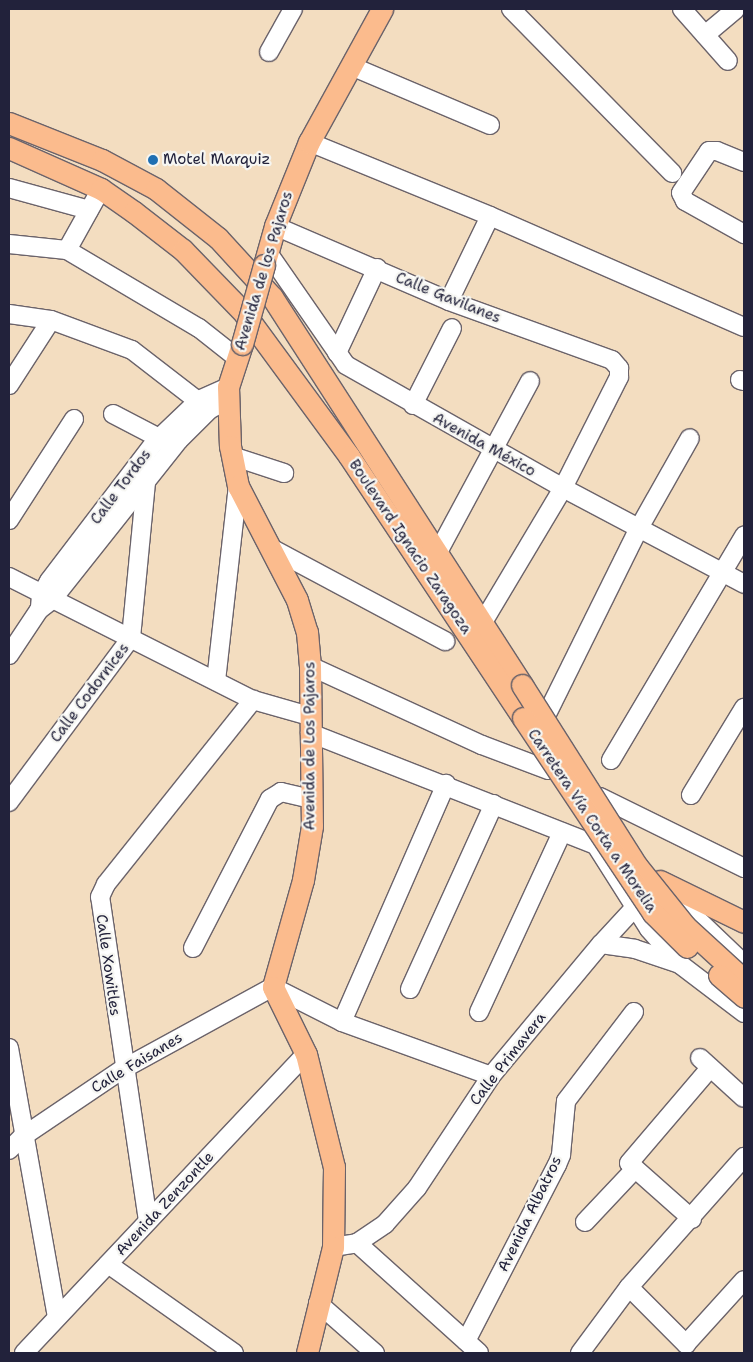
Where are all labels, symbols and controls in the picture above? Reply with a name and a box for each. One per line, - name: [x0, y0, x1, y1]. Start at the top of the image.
- place label: Motel Marquiz: [163, 151, 270, 169]
- marker: Motel Marquiz: [147, 154, 159, 166]
- street label: Avenida de los Pajaros: [231, 189, 297, 353]
- street label: Calle Gavilanes: [393, 269, 503, 327]
- street label: Avenida México: [429, 409, 539, 481]
- street label: Calle Tordos: [87, 446, 155, 528]
- street label: Boulevard Ignacio Zaragoza: [345, 456, 475, 638]
- street label: Calle Codornices: [47, 640, 133, 746]
- street label: Avenida de Los Pajaros: [301, 662, 319, 830]
- street label: Carretera Vía Corta a Morelia: [524, 726, 660, 916]
- street label: Calle Xowitles: [92, 913, 124, 1017]
- street label: Calle Primavera: [466, 1009, 550, 1109]
- street label: Calle Faisanes: [88, 1029, 186, 1097]
- street label: Avenida Zenzontle: [112, 1148, 218, 1260]
- street label: Avenida Albatros: [494, 1153, 566, 1275]

